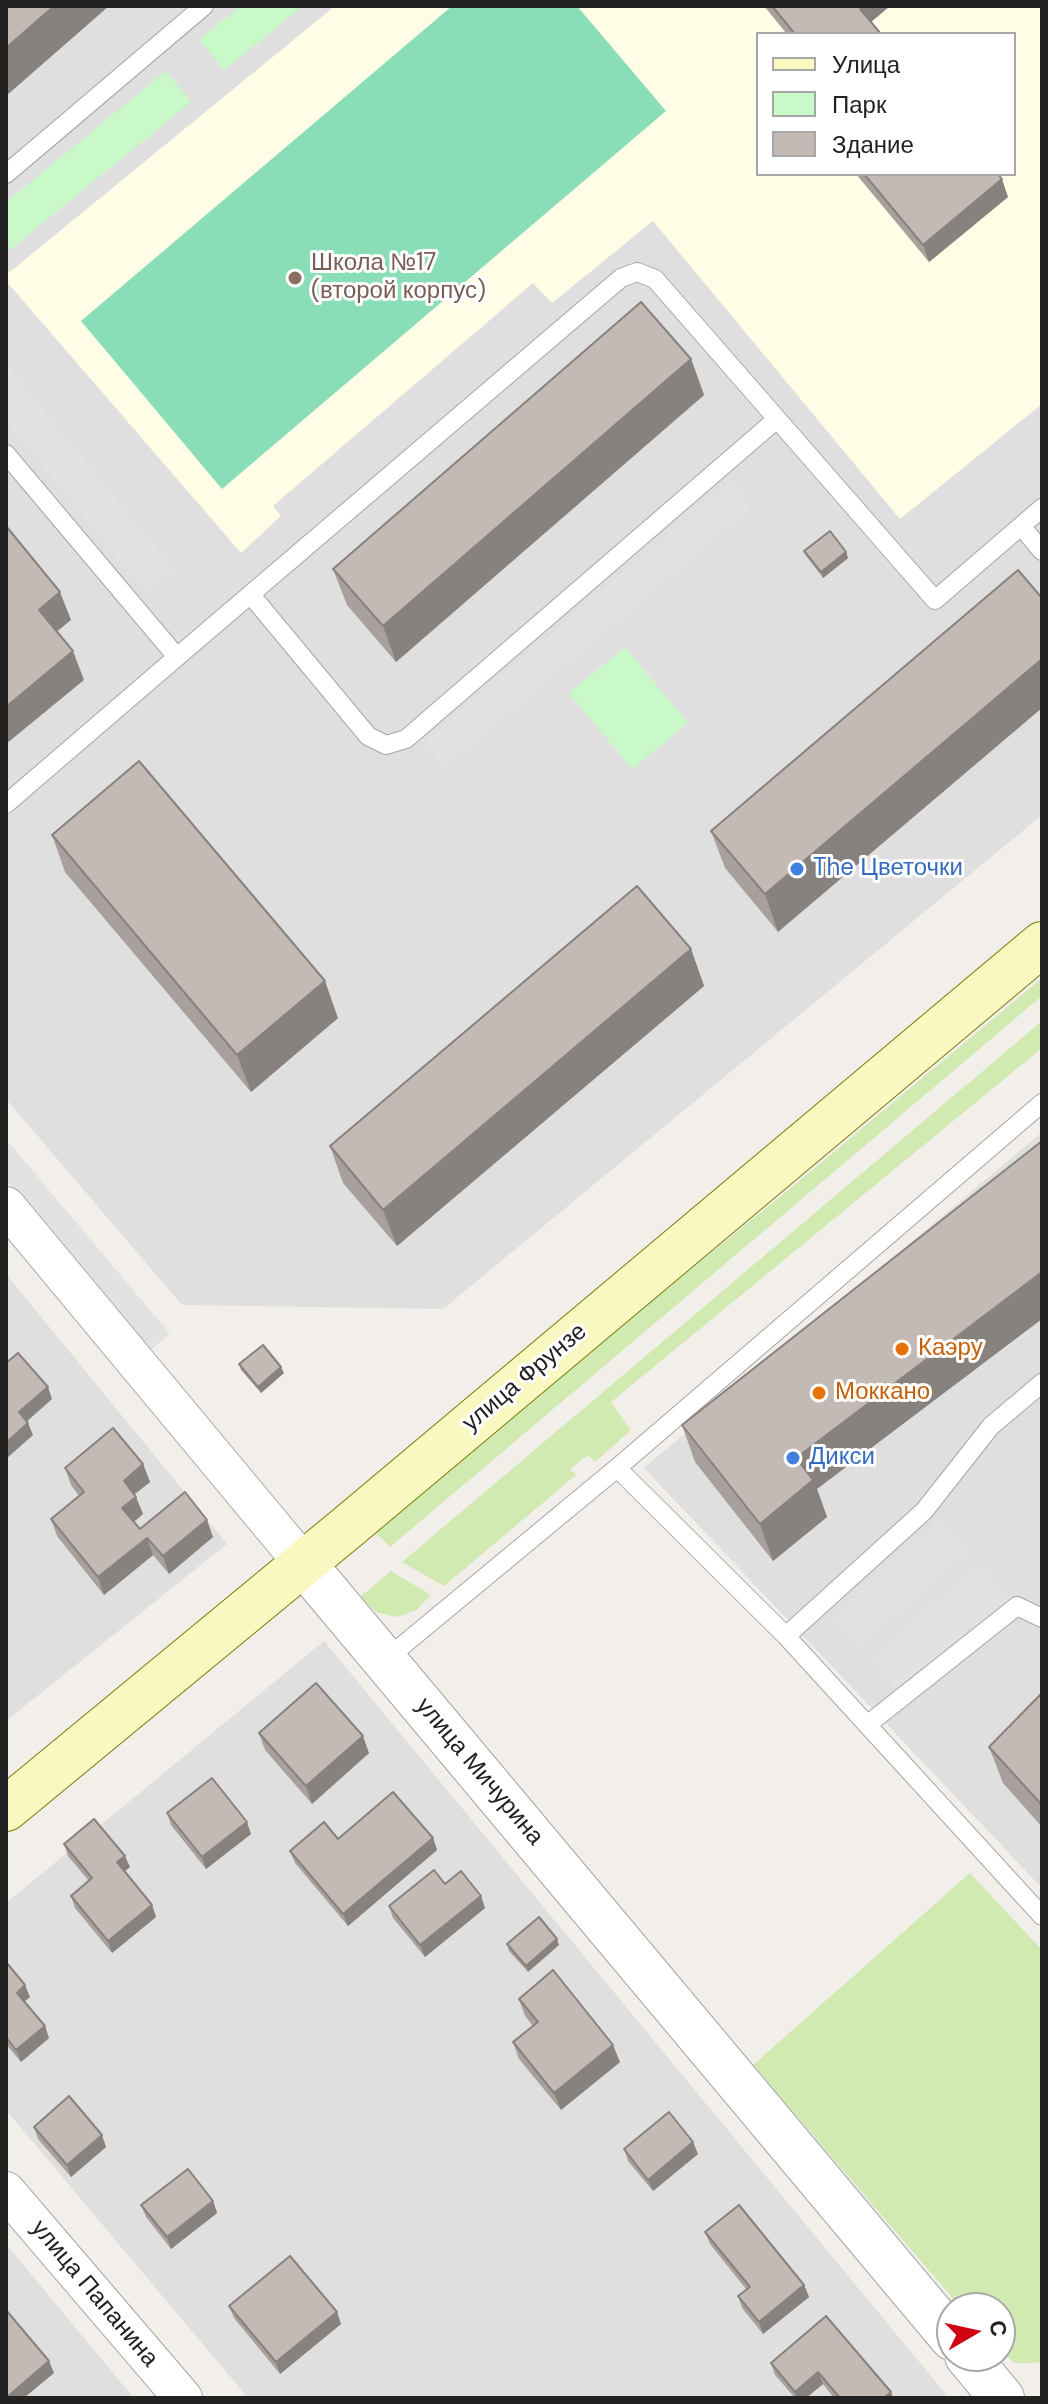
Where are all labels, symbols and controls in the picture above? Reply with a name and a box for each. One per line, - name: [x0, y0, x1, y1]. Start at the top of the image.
- legend: [756, 32, 1016, 176]
- text: Улица: [832, 49, 900, 80]
- text: Парк: [832, 89, 886, 120]
- text: Здание: [832, 129, 914, 160]
- place label: Школа №17 (второй корпус): [311, 250, 486, 306]
- marker: Школа №17 (второй корпус): [286, 269, 304, 287]
- place label: The Цветочки: [813, 855, 963, 883]
- marker: The Цветочки: [788, 860, 806, 878]
- street label: улица Фрунзе: [457, 1318, 593, 1438]
- place label: Каэру: [918, 1335, 983, 1363]
- marker: Каэру: [893, 1340, 911, 1358]
- place label: Моккано: [835, 1379, 930, 1407]
- marker: Моккано: [810, 1384, 828, 1402]
- place label: Дикси: [809, 1444, 875, 1472]
- marker: Дикси: [784, 1449, 802, 1467]
- street label: улица Мичурина: [409, 1693, 549, 1851]
- street label: улица Папанина: [24, 2215, 164, 2373]
- north arrow: [936, 2292, 1016, 2372]
- text: С: [983, 2318, 1014, 2339]

